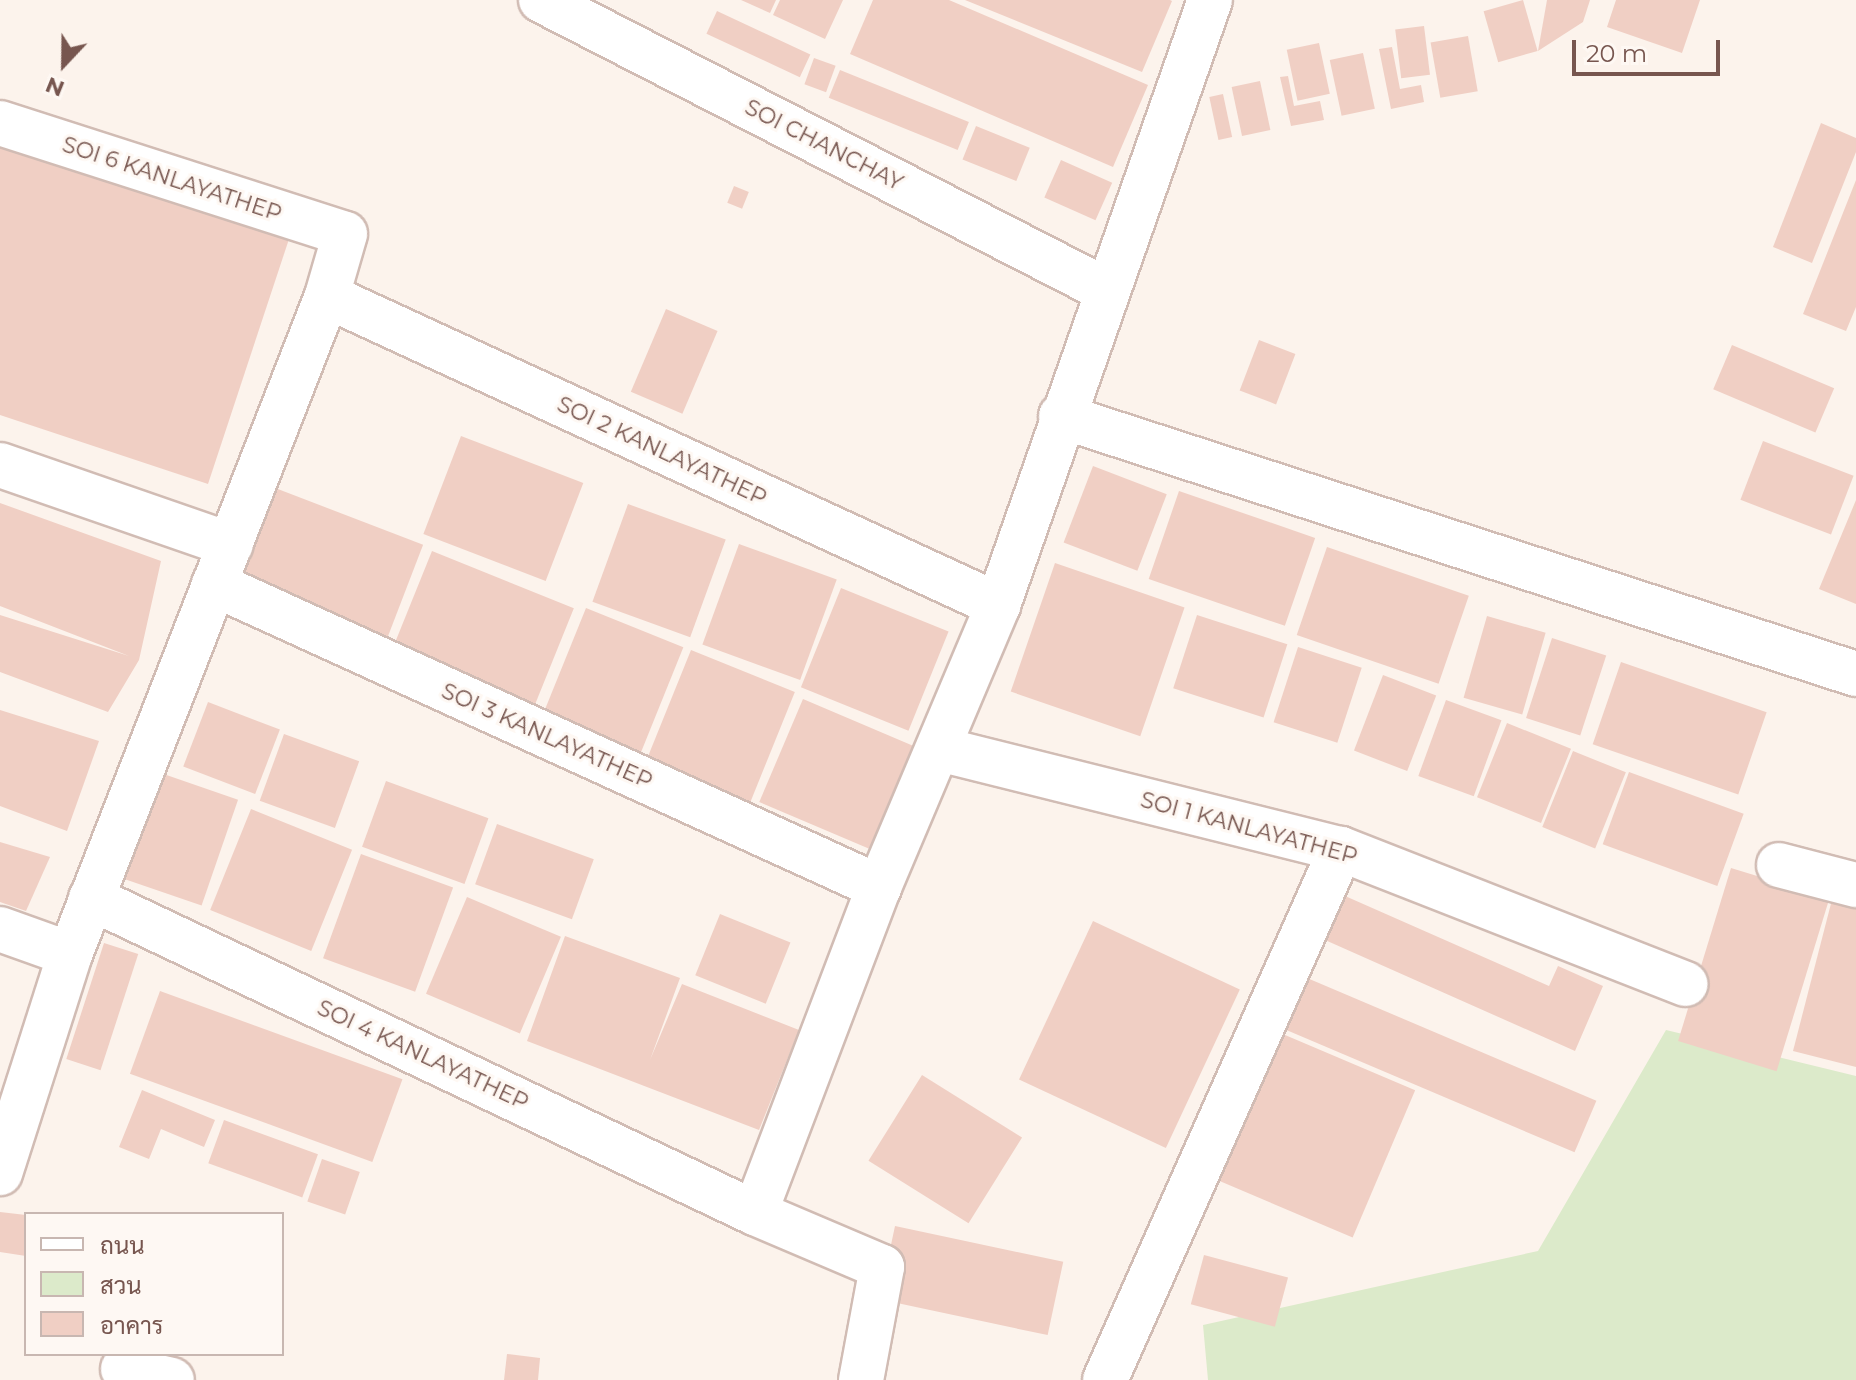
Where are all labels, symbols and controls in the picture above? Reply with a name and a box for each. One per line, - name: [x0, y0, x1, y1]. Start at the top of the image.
- north arrow: [24, 24, 104, 104]
- scale bar: [1576, 24, 1724, 74]
- text: 20 m: [1586, 39, 1647, 68]
- text: N: [42, 71, 68, 103]
- street label: SOI CHANCHAY: [741, 94, 907, 196]
- street label: SOI 6 KANLAYATHEP: [59, 131, 285, 227]
- street label: SOI 2 KANLAYATHEP: [553, 391, 771, 511]
- street label: SOI 3 KANLAYATHEP: [438, 678, 656, 794]
- street label: SOI 1 KANLAYATHEP: [1138, 786, 1360, 870]
- street label: SOI 4 KANLAYATHEP: [313, 994, 533, 1116]
- legend: [24, 1212, 284, 1356]
- text: ถนน: [100, 1231, 145, 1260]
- text: สวน: [100, 1271, 142, 1300]
- text: อาคาร: [100, 1311, 163, 1340]

